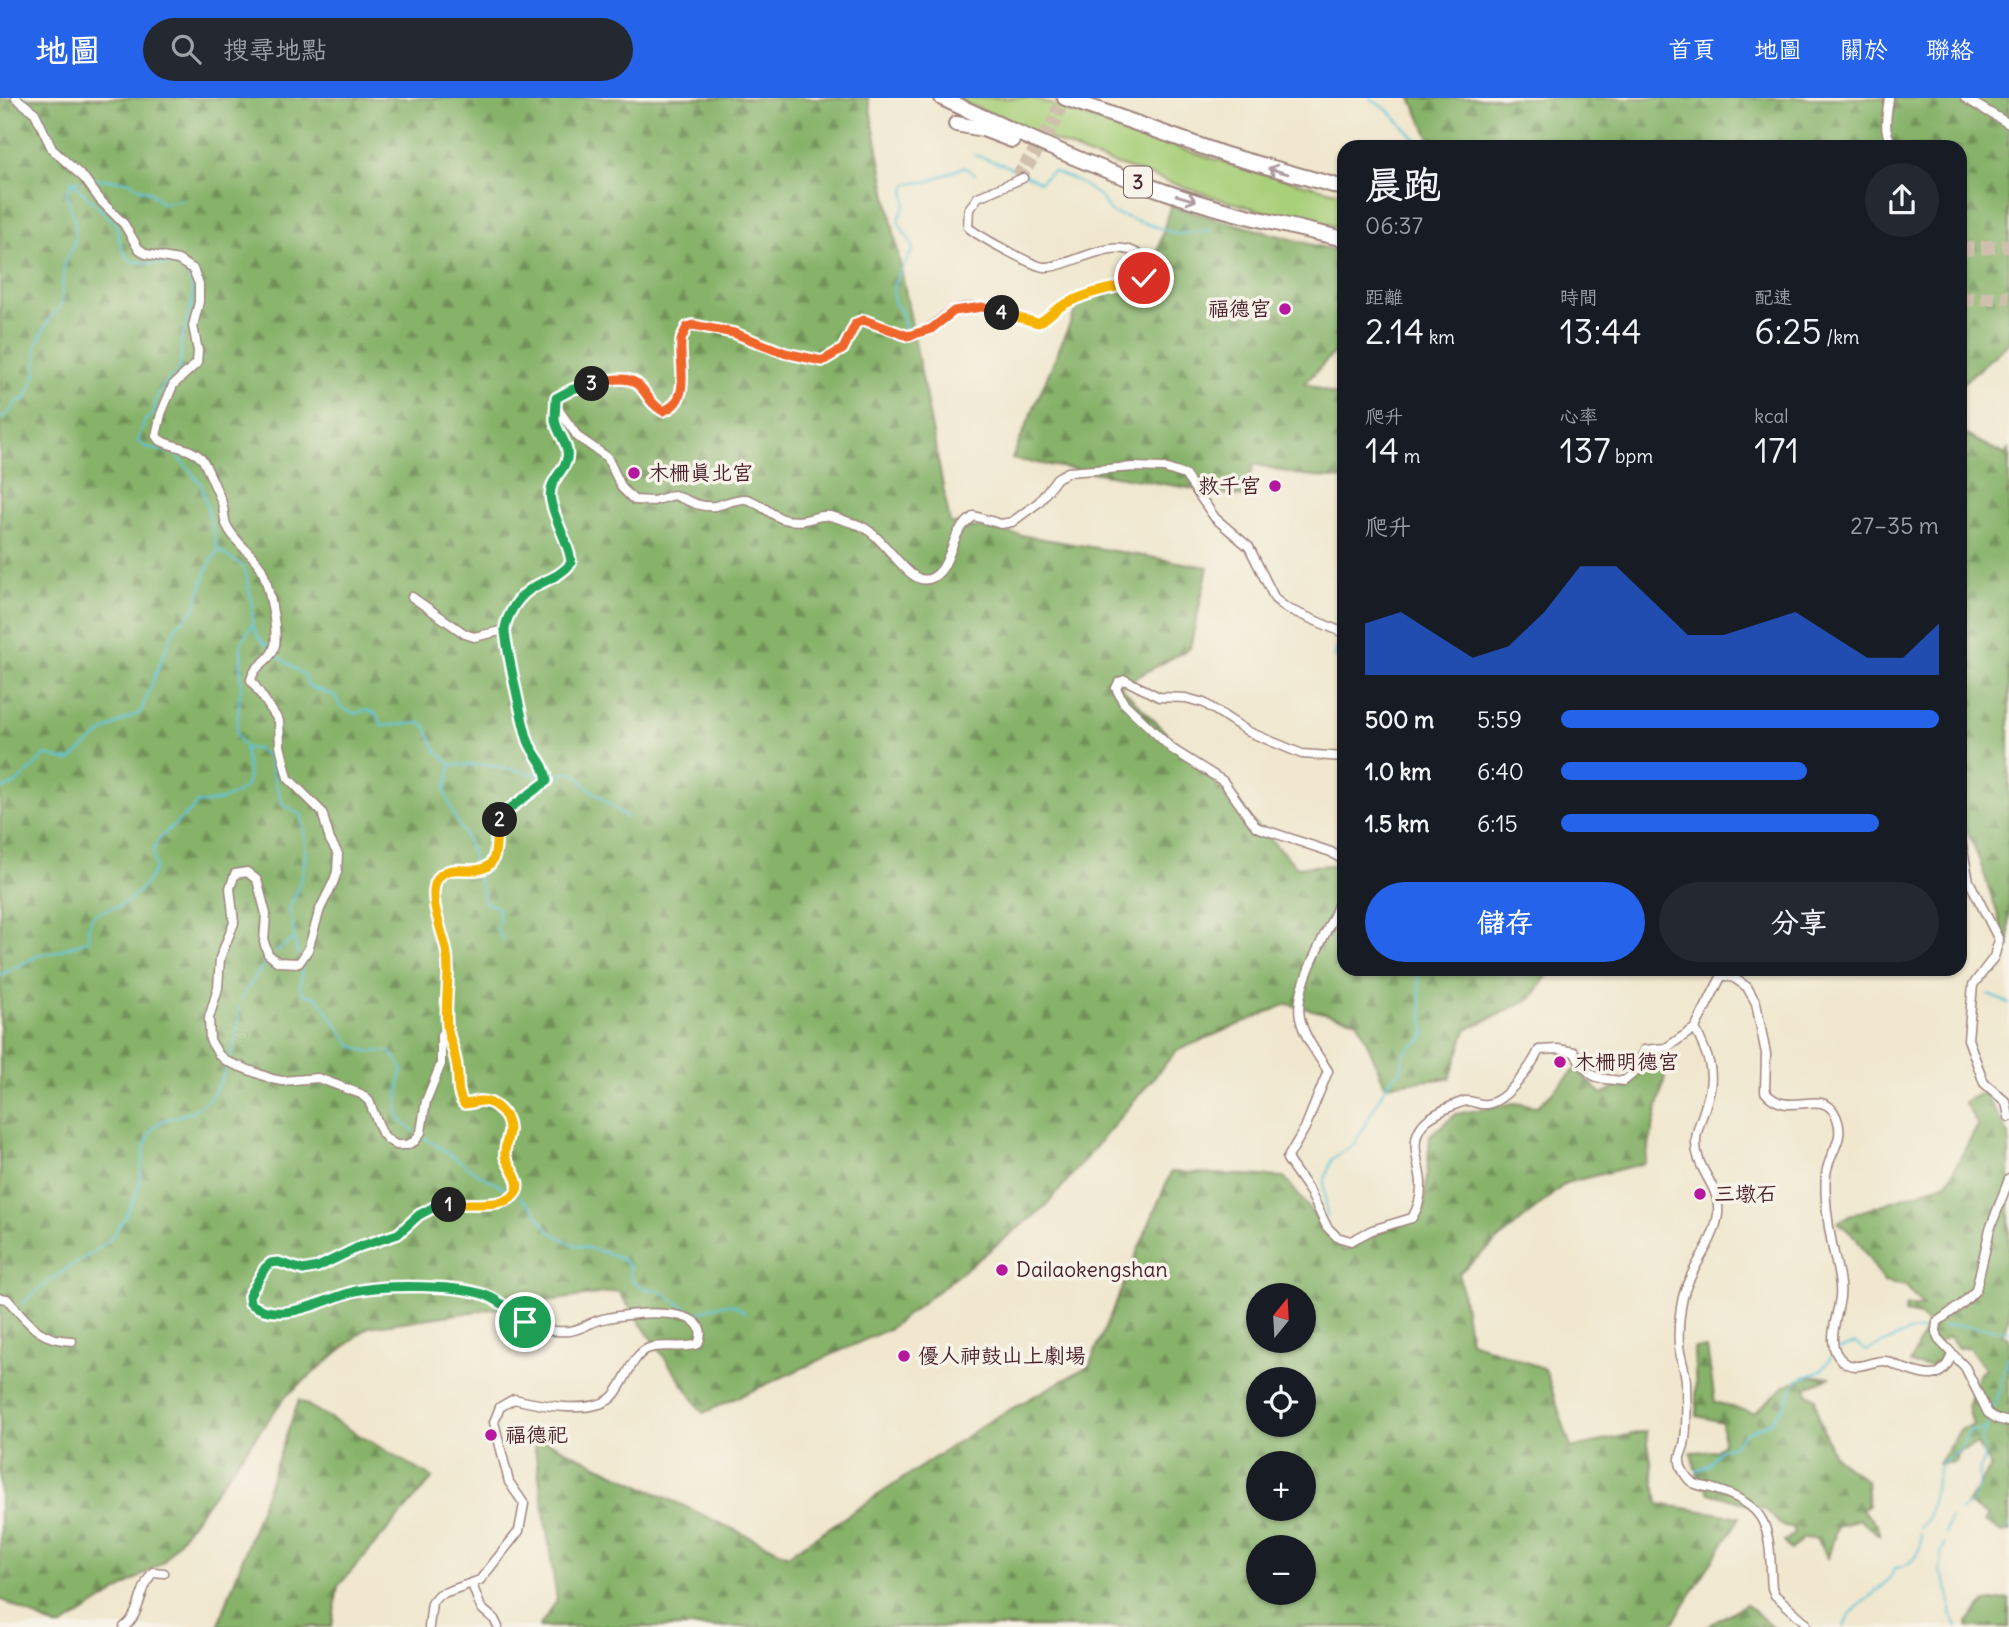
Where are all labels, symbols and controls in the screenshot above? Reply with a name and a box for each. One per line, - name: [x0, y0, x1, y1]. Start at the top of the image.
- search box: [143, 18, 633, 81]
- text: 地圖: [35, 29, 101, 71]
- icon: search: [167, 30, 205, 68]
- text: 搜尋地點: [223, 33, 327, 66]
- text: 首頁: [1668, 34, 1716, 64]
- text: 地圖: [1754, 34, 1802, 64]
- text: 關於: [1840, 34, 1888, 64]
- text: 聯絡: [1926, 34, 1974, 64]
- text: 晨跑: [1365, 161, 1441, 208]
- one-way arrow: [1267, 163, 1289, 176]
- button: share: [1865, 163, 1939, 237]
- road number: 3: [1124, 166, 1152, 198]
- one-way arrow: [1174, 192, 1197, 205]
- text: 06:37: [1365, 211, 1423, 240]
- pin: [1114, 248, 1174, 308]
- icon: check: [1125, 259, 1163, 297]
- text: 距離: [1365, 285, 1403, 309]
- text: 時間: [1560, 285, 1598, 309]
- text: 配速: [1754, 285, 1792, 309]
- place label: 福德宮: [1208, 295, 1271, 322]
- pin: 4: [984, 296, 1020, 330]
- text: 4: [996, 300, 1007, 324]
- marker: 福德宮: [1277, 301, 1293, 317]
- text: 2.14: [1365, 309, 1424, 353]
- text: 13:44: [1560, 309, 1642, 353]
- text: 6:25: [1754, 309, 1822, 353]
- text: km: [1424, 325, 1455, 349]
- text: /km: [1822, 325, 1860, 349]
- pin: 3: [574, 366, 610, 402]
- text: 3: [586, 371, 597, 395]
- text: 爬升: [1365, 404, 1403, 428]
- text: 心率: [1560, 404, 1598, 428]
- text: kcal: [1754, 404, 1789, 428]
- text: 14: [1365, 428, 1399, 472]
- text: 137: [1560, 428, 1611, 472]
- text: 171: [1754, 428, 1799, 472]
- text: m: [1399, 444, 1420, 468]
- text: bpm: [1611, 444, 1653, 468]
- place label: 木柵真北宮: [648, 459, 753, 486]
- marker: 木柵真北宮: [626, 465, 642, 481]
- place label: 救千宮: [1198, 472, 1261, 499]
- marker: 救千宮: [1267, 478, 1283, 494]
- text: 27–35 m: [1850, 511, 1939, 540]
- text: 爬升: [1365, 512, 1411, 541]
- text: 500 m: [1365, 705, 1434, 734]
- text: 5:59: [1477, 705, 1522, 734]
- text: 1.0 km: [1365, 757, 1431, 786]
- text: 6:40: [1477, 757, 1524, 786]
- pin: 2: [482, 802, 518, 838]
- text: 2: [494, 807, 505, 831]
- text: 1.5 km: [1365, 809, 1430, 838]
- text: 6:15: [1477, 809, 1518, 838]
- button: 儲存: [1365, 882, 1645, 962]
- button: 分享: [1659, 882, 1939, 962]
- place label: 木柵明德宮: [1574, 1048, 1679, 1075]
- marker: 木柵明德宮: [1552, 1054, 1568, 1070]
- place label: 三墩石: [1714, 1180, 1777, 1207]
- marker: 三墩石: [1692, 1186, 1708, 1202]
- pin: 1: [432, 1188, 466, 1222]
- text: 1: [445, 1192, 452, 1216]
- place label: Dailaokengshan: [1016, 1256, 1168, 1283]
- marker: Dailaokengshan: [994, 1262, 1010, 1278]
- north arrow: [1246, 1283, 1316, 1353]
- map controls: [1246, 1283, 1316, 1605]
- pin: [495, 1292, 555, 1352]
- icon: arrive: [506, 1303, 544, 1341]
- place label: 優人神鼓山上劇場: [918, 1342, 1086, 1369]
- marker: 優人神鼓山上劇場: [896, 1348, 912, 1364]
- button: locate: [1246, 1367, 1316, 1437]
- place label: 福德祀: [505, 1421, 568, 1448]
- marker: 福德祀: [483, 1427, 499, 1443]
- button: +: [1246, 1451, 1316, 1521]
- button: −: [1246, 1535, 1316, 1605]

